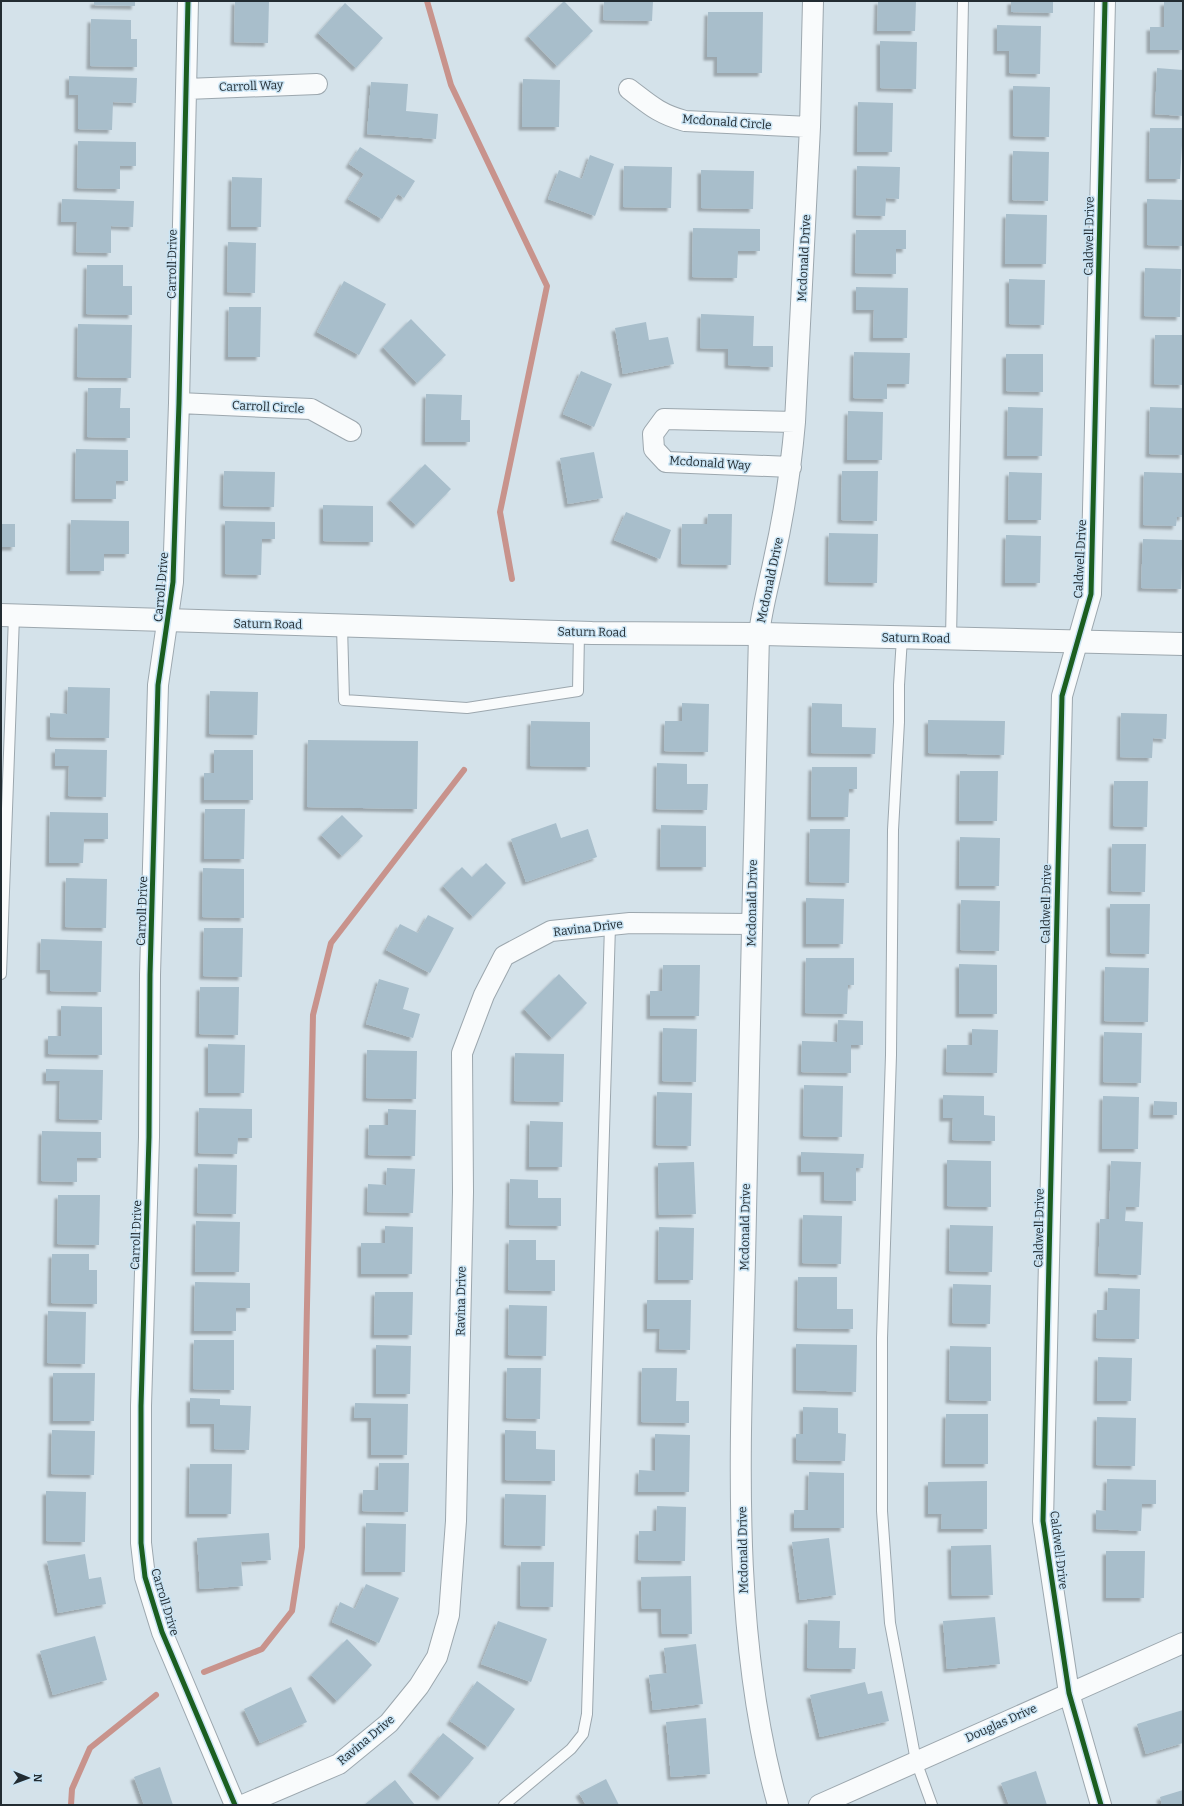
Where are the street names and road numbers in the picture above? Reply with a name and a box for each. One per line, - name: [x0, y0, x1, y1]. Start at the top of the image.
- street label: Carroll Way: [219, 78, 284, 94]
- street label: Mcdonald Circle: [682, 112, 772, 132]
- street label: Caldwell Drive: [1081, 196, 1097, 276]
- street label: Mcdonald Drive: [795, 214, 813, 302]
- street label: Carroll Drive: [164, 229, 180, 299]
- street label: Carroll Circle: [231, 398, 305, 416]
- street label: Mcdonald Way: [669, 453, 752, 473]
- street label: Caldwell Drive: [1071, 519, 1089, 599]
- street label: Mcdonald Drive: [754, 536, 786, 624]
- street label: Carroll Drive: [151, 552, 171, 622]
- street label: Saturn Road: [234, 616, 302, 632]
- street label: Saturn Road: [558, 624, 626, 640]
- street label: Saturn Road: [882, 630, 950, 646]
- street label: Mcdonald Drive: [744, 859, 760, 947]
- street label: Caldwell Drive: [1038, 864, 1054, 944]
- street label: Carroll Drive: [134, 876, 150, 946]
- street label: Ravina Drive: [552, 917, 624, 939]
- street label: Mcdonald Drive: [737, 1183, 753, 1271]
- street label: Caldwell Drive: [1031, 1188, 1047, 1268]
- street label: Carroll Drive: [128, 1200, 144, 1270]
- street label: Ravina Drive: [453, 1266, 469, 1336]
- street label: Mcdonald Drive: [735, 1506, 751, 1594]
- street label: Caldwell Drive: [1047, 1510, 1071, 1590]
- street label: Carroll Drive: [148, 1566, 182, 1638]
- street label: Douglas Drive: [963, 1701, 1039, 1745]
- street label: Ravina Drive: [335, 1712, 397, 1768]

